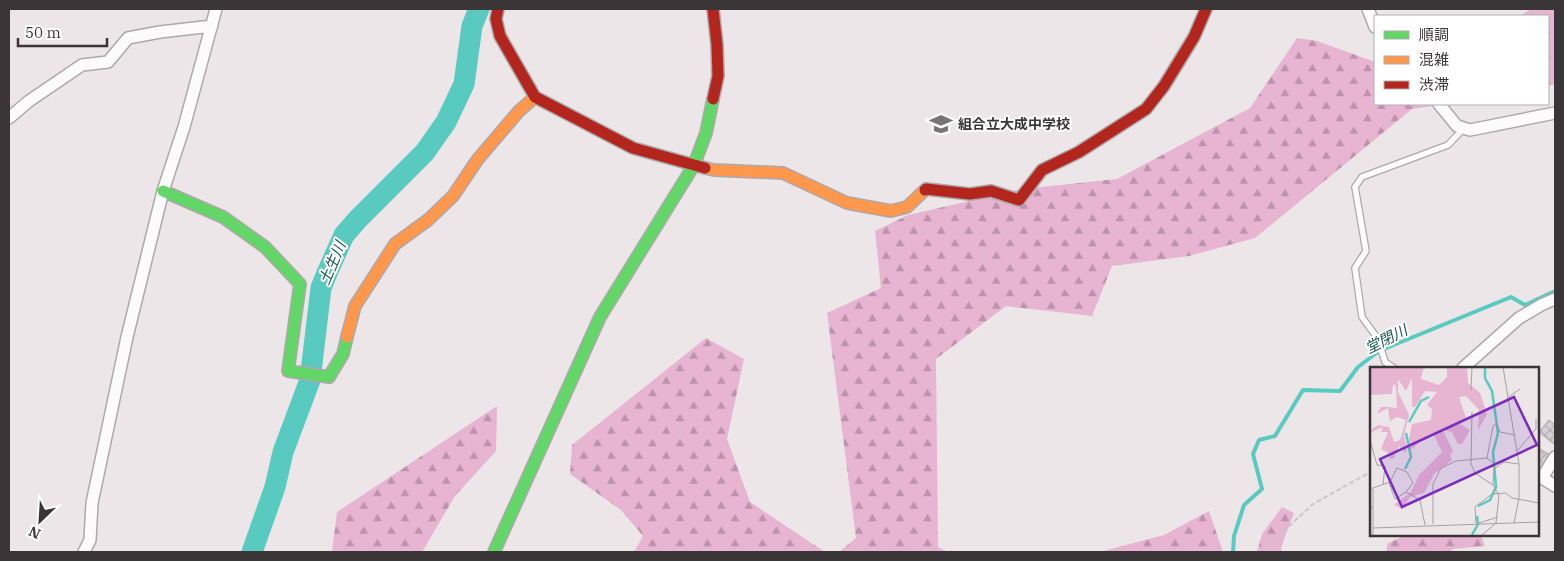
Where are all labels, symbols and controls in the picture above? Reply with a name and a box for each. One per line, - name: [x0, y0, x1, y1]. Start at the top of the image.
- scale bar: [18, 15, 106, 47]
- legend: [1374, 15, 1549, 105]
- text: 50 m: [25, 23, 61, 42]
- text: 順調: [1419, 25, 1449, 44]
- text: 混雑: [1419, 50, 1449, 69]
- text: 渋滞: [1419, 75, 1449, 94]
- school or university icon: 組合立大成中学校: [928, 111, 954, 137]
- place label: 組合立大成中学校: [958, 115, 1070, 133]
- water label: 土生川: [314, 237, 350, 287]
- water label: 堂閉川: [1362, 319, 1412, 358]
- inset map: [1370, 367, 1539, 536]
- north arrow: [15, 496, 65, 546]
- text: N: [26, 522, 43, 543]

